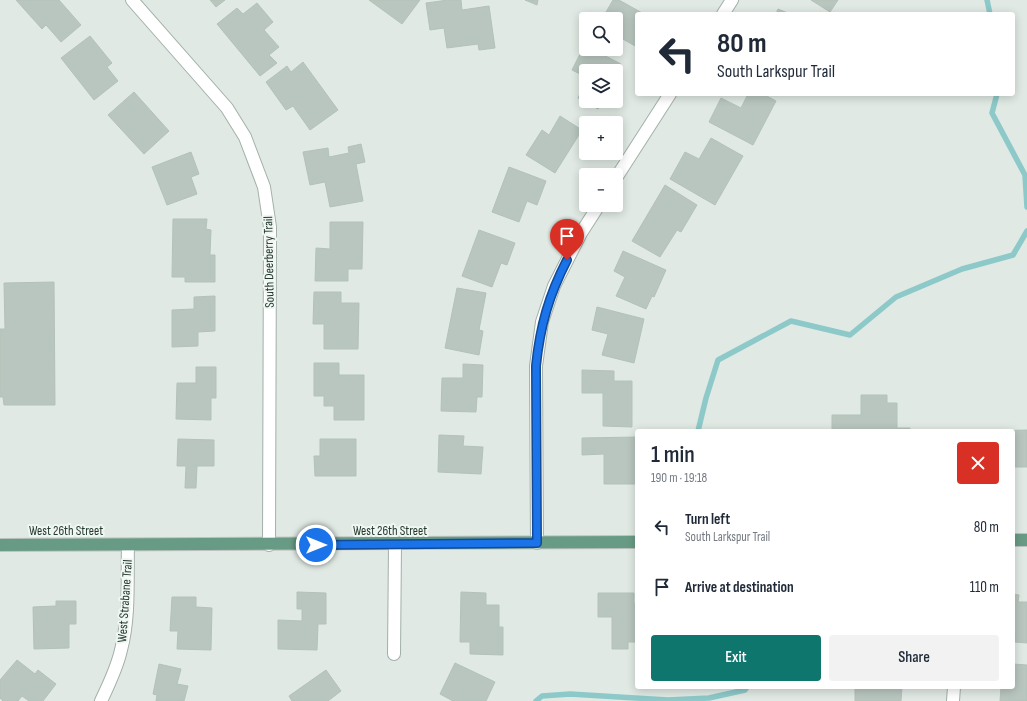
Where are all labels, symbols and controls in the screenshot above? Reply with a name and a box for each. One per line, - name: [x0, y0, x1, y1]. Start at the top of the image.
- map controls: [579, 12, 623, 212]
- button: search: [579, 12, 623, 56]
- text: 80 m: [717, 27, 766, 60]
- icon: left: [651, 28, 703, 80]
- text: South Larkspur Trail: [717, 61, 835, 82]
- button: layers: [579, 64, 623, 108]
- button: +: [579, 116, 623, 160]
- button: −: [579, 168, 623, 212]
- street label: South Deerberry Trail: [260, 216, 278, 308]
- pin: [550, 219, 584, 260]
- icon: arrive: [556, 225, 578, 247]
- text: 1 min: [651, 440, 695, 469]
- button: close: [957, 442, 999, 484]
- text: 190 m · 19:18: [651, 470, 707, 486]
- text: Turn left: [685, 510, 730, 529]
- icon: left: [651, 516, 673, 538]
- text: 80 m: [974, 518, 999, 537]
- street label: West 26th Street: [29, 523, 103, 539]
- street label: West 26th Street: [353, 523, 427, 539]
- position arrow: [295, 524, 337, 566]
- text: South Larkspur Trail: [685, 529, 770, 545]
- street label: West Strabane Trail: [114, 559, 136, 643]
- icon: arrive: [651, 576, 673, 598]
- text: Arrive at destination: [685, 578, 794, 597]
- text: 110 m: [970, 578, 999, 597]
- button: Exit: [651, 635, 821, 681]
- button: Share: [829, 635, 999, 681]

